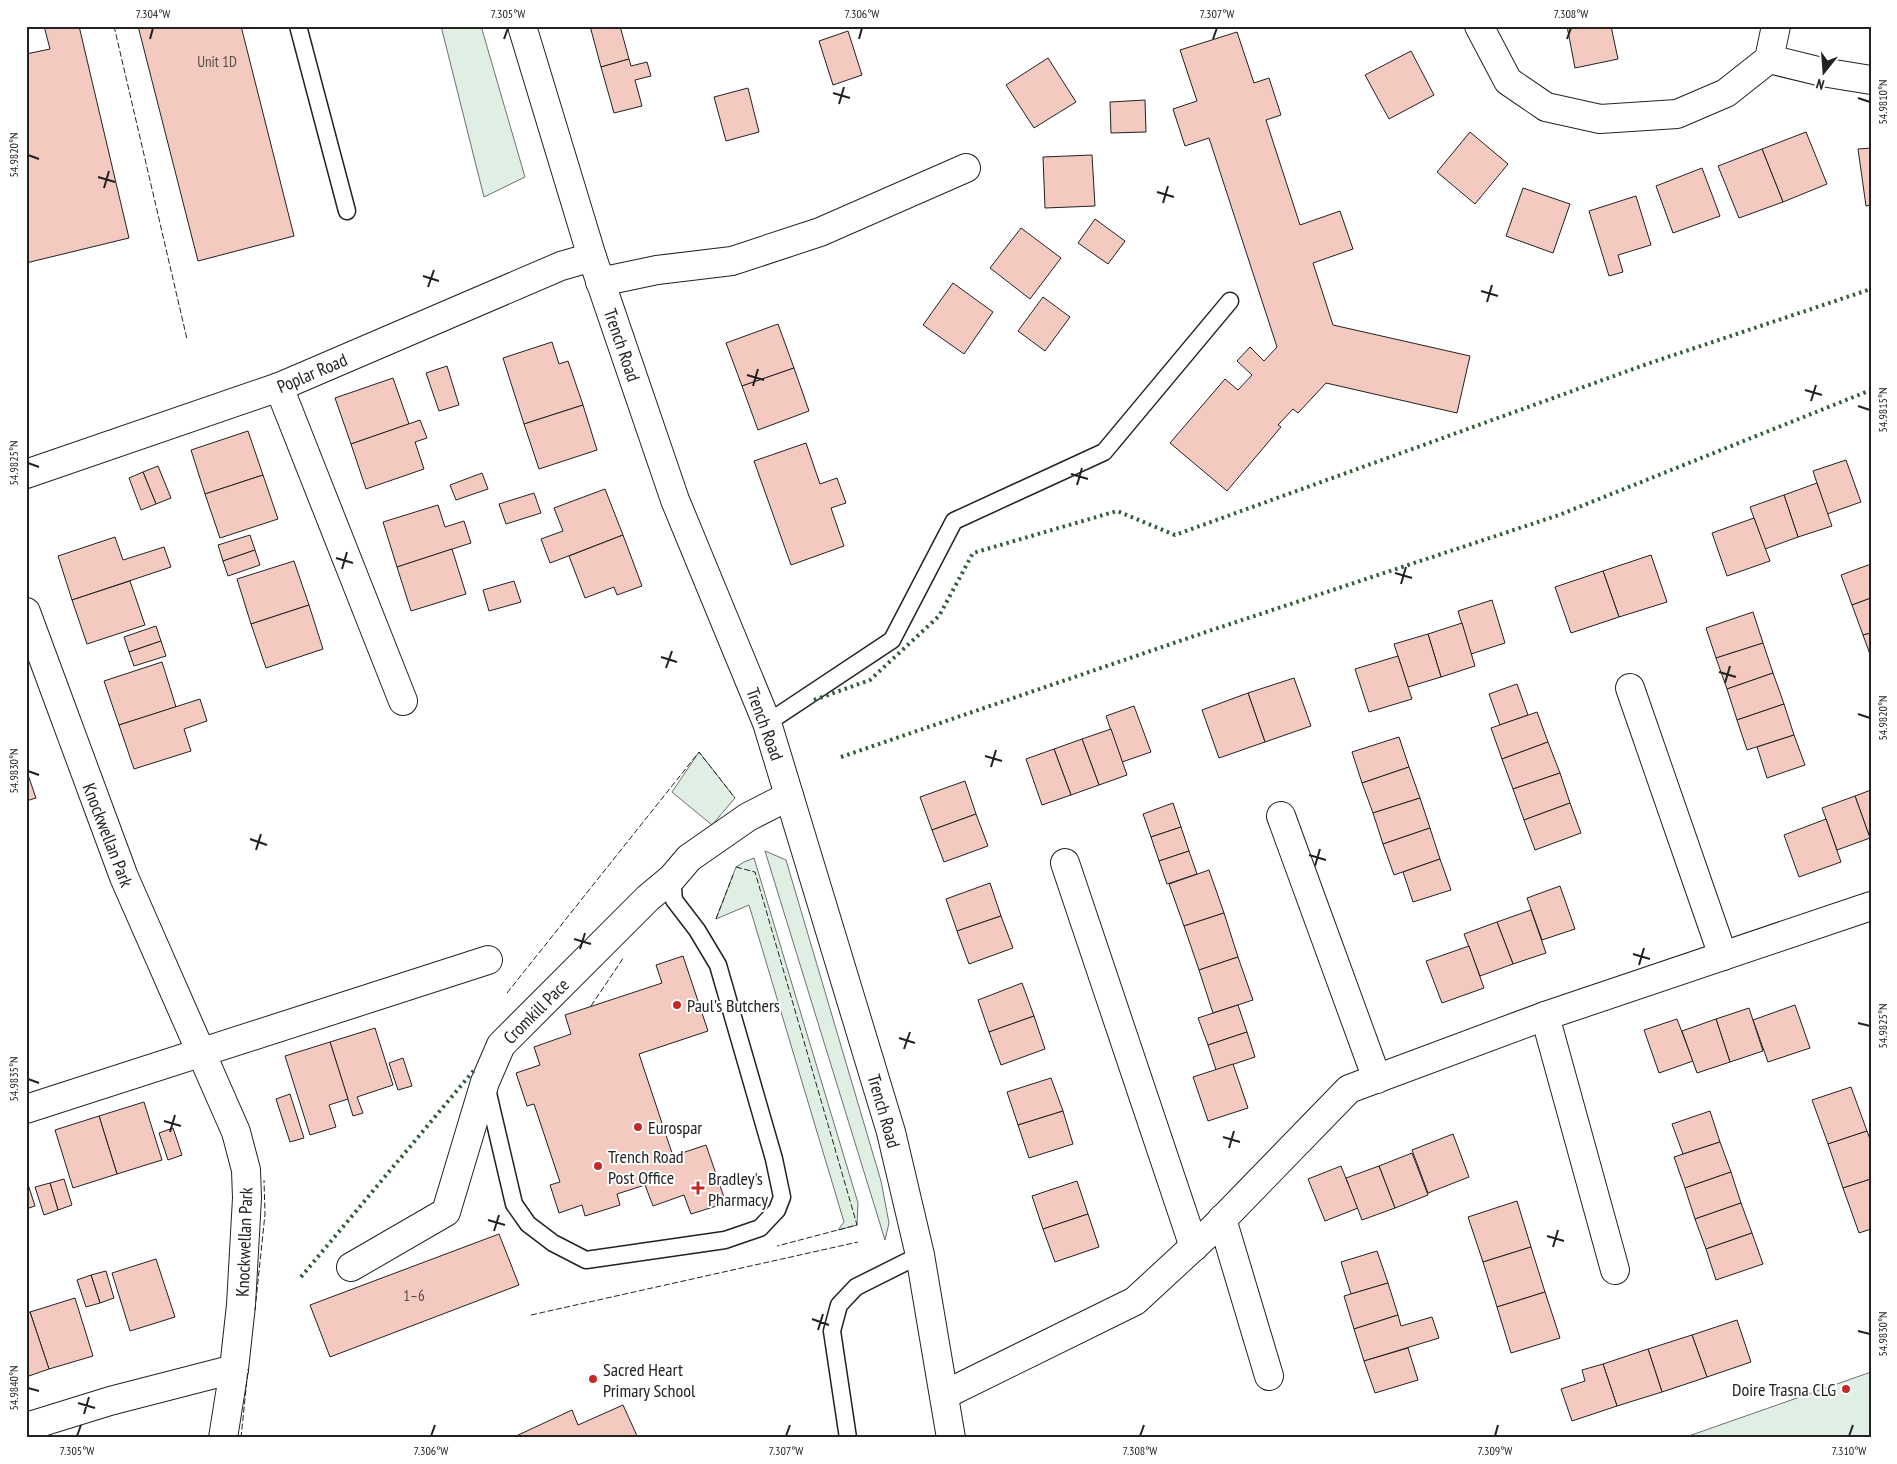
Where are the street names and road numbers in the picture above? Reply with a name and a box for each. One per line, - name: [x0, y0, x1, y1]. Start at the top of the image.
- street label: Trench Road: [599, 305, 645, 385]
- street label: Poplar Road: [273, 348, 351, 398]
- street label: Trench Road: [741, 685, 789, 763]
- street label: Knockwellan Park: [78, 780, 138, 890]
- street label: Cromkill Pace: [498, 973, 574, 1049]
- street label: Trench Road: [863, 1071, 905, 1151]
- street label: Knockwellan Park: [231, 1187, 257, 1297]

